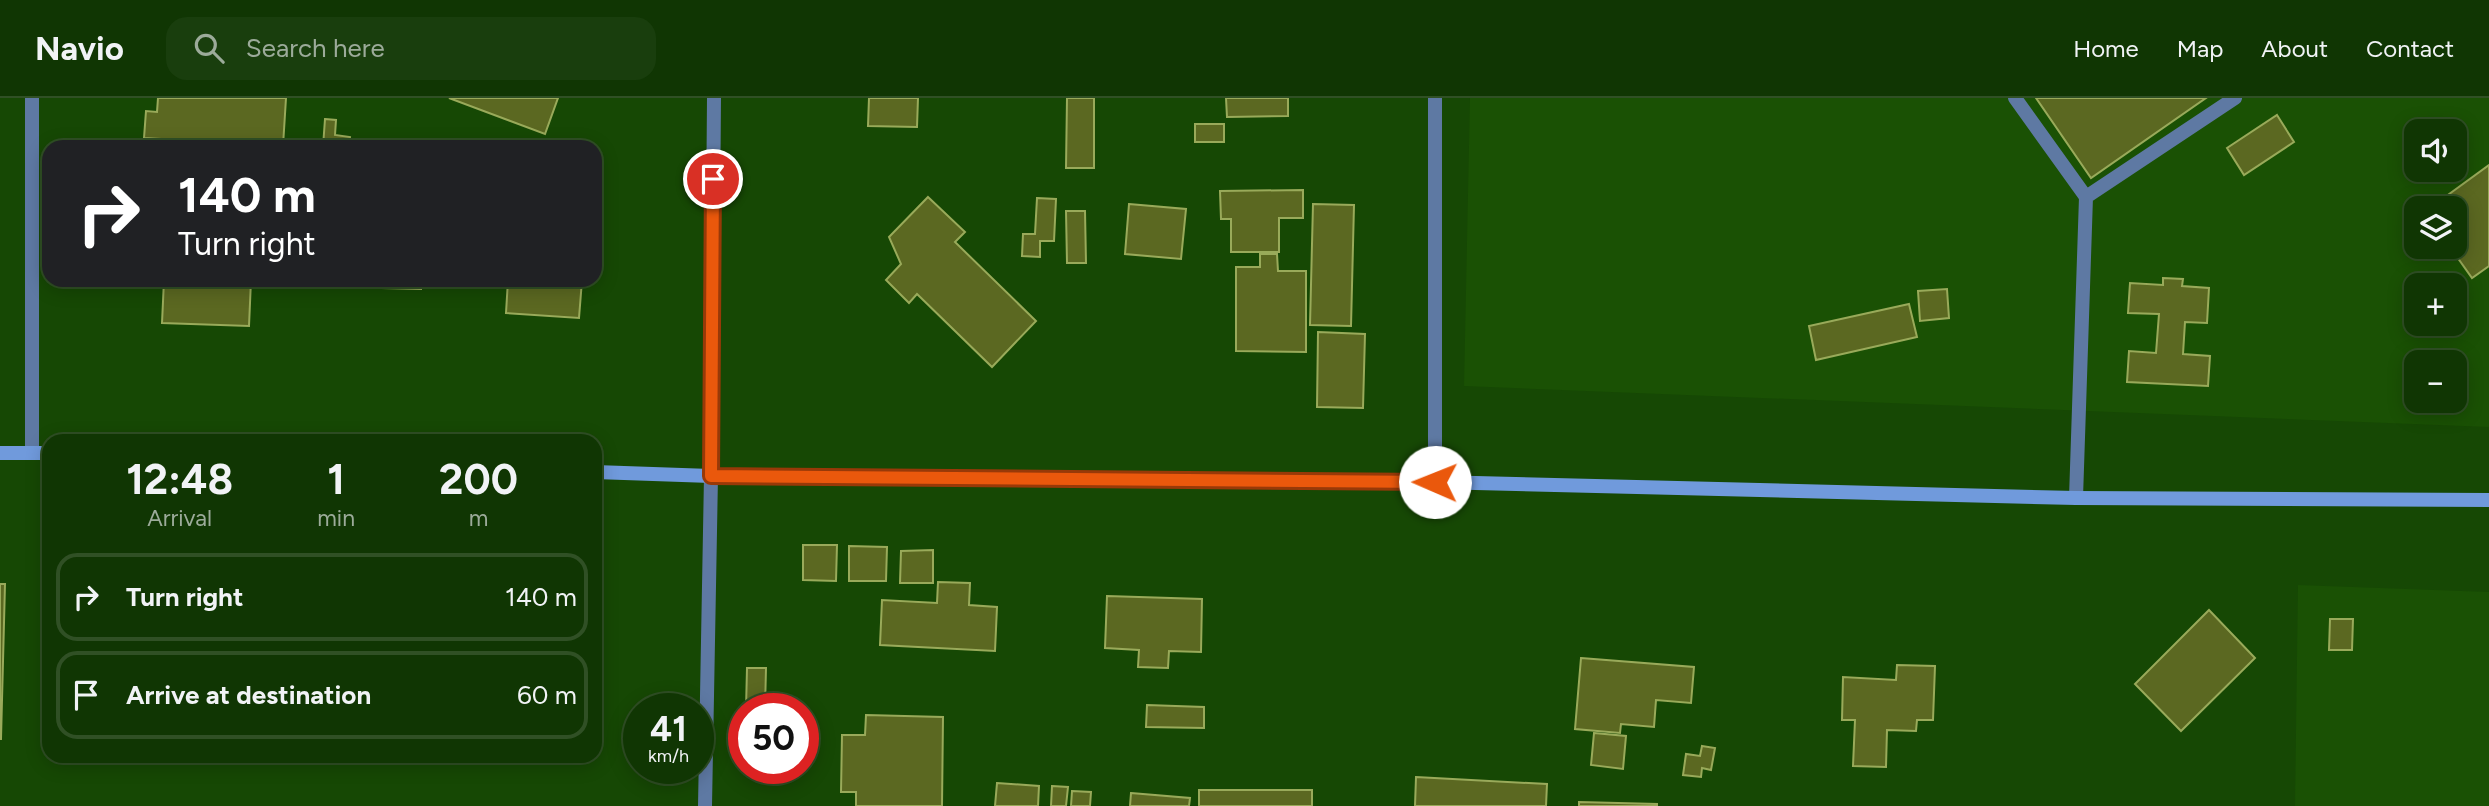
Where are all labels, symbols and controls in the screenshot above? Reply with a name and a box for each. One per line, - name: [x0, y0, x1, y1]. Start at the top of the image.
- search box: [166, 17, 656, 80]
- text: Navio: [35, 29, 124, 68]
- icon: search: [190, 29, 228, 67]
- text: Search here: [246, 32, 385, 64]
- text: Home: [2073, 34, 2139, 63]
- text: Map: [2177, 34, 2223, 63]
- text: About: [2261, 34, 2328, 63]
- text: Contact: [2366, 34, 2454, 63]
- map controls: [2404, 119, 2467, 413]
- button: sound: [2404, 119, 2467, 182]
- pin: [683, 149, 743, 209]
- icon: arrive: [694, 160, 732, 198]
- text: 140 m: [178, 165, 316, 224]
- icon: right: [63, 168, 154, 259]
- button: layers: [2404, 196, 2467, 259]
- text: Turn right: [178, 225, 316, 263]
- button: +: [2404, 273, 2467, 336]
- button: −: [2404, 350, 2467, 413]
- position arrow: [1398, 445, 1472, 519]
- text: 12:48: [126, 454, 233, 505]
- text: 1: [327, 454, 345, 505]
- text: 200: [439, 454, 518, 505]
- text: Arrival: [147, 504, 212, 532]
- text: min: [317, 504, 355, 532]
- text: m: [469, 504, 488, 532]
- icon: right: [67, 578, 105, 616]
- text: Turn right: [126, 581, 243, 613]
- text: 140 m: [505, 581, 577, 613]
- icon: arrive: [67, 676, 105, 714]
- text: Arrive at destination: [126, 679, 371, 711]
- text: 60 m: [517, 679, 577, 711]
- speed limit sign: 50: [728, 693, 819, 784]
- text: 41: [650, 708, 687, 750]
- text: km/h: [648, 745, 689, 767]

